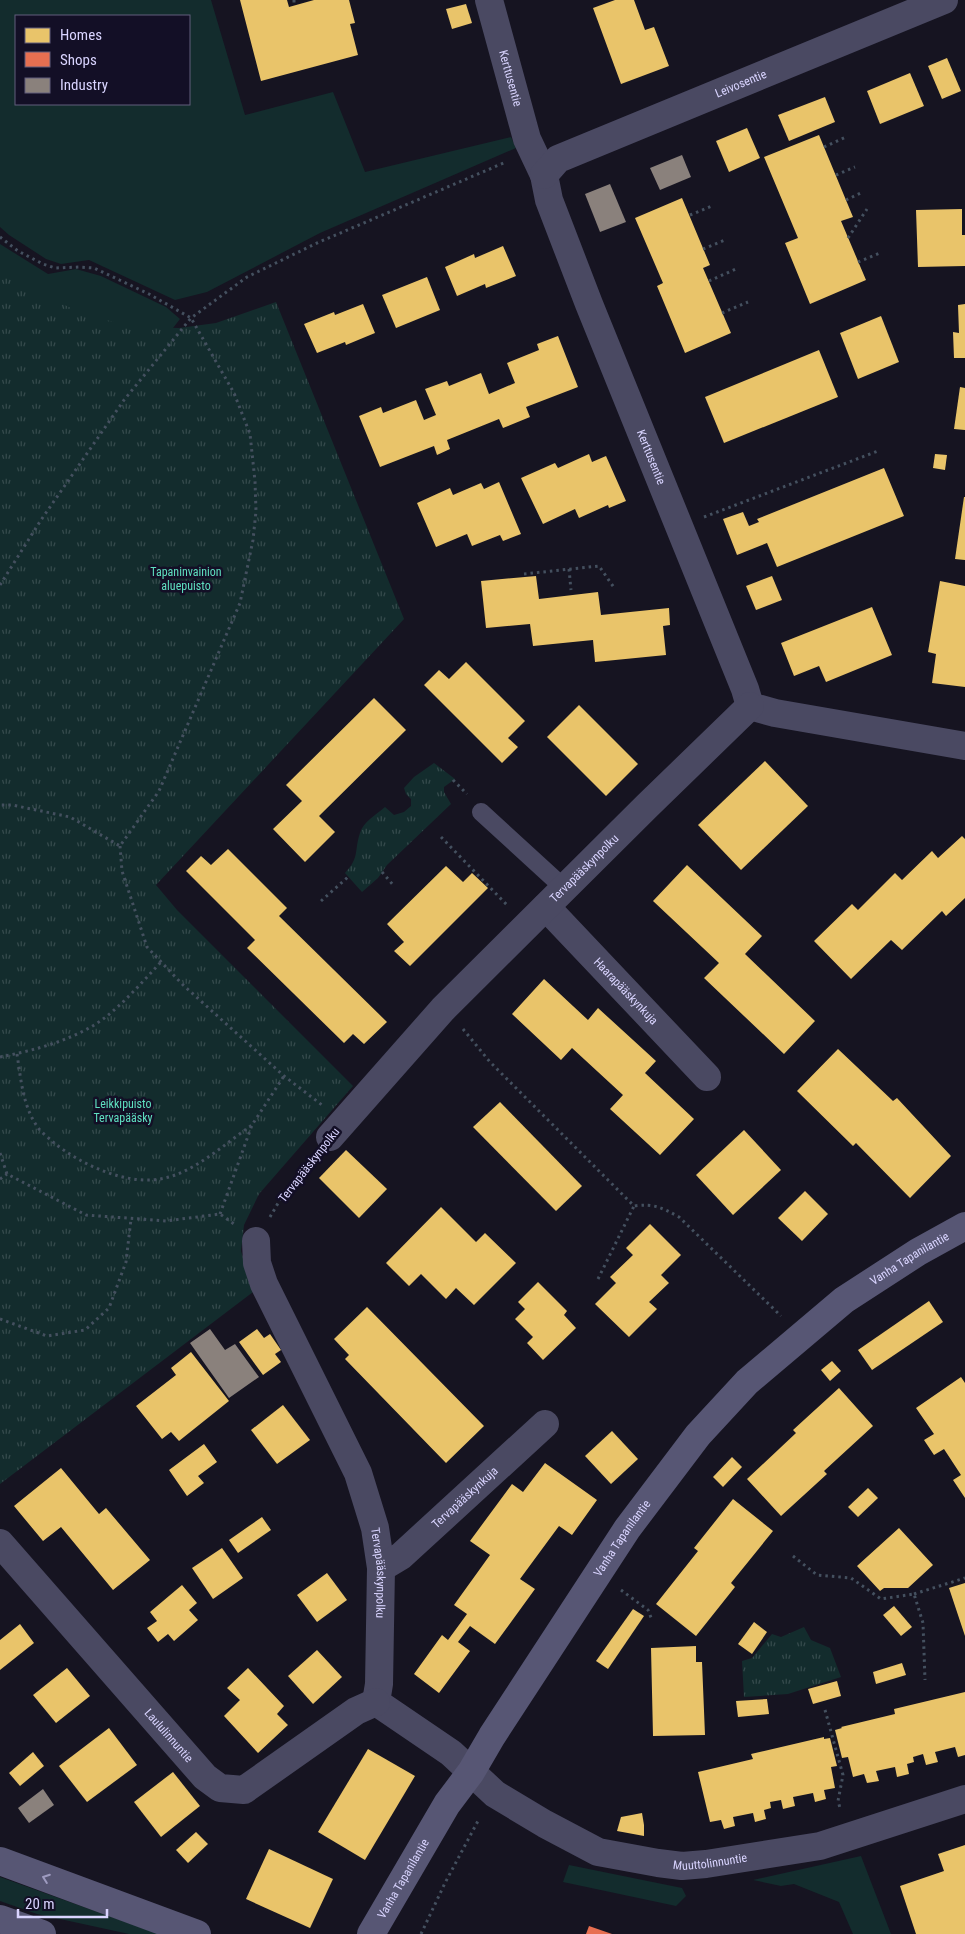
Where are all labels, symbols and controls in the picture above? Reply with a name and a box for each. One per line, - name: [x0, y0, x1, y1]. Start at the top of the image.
- legend: [15, 15, 190, 105]
- text: Homes: [60, 26, 102, 44]
- street label: Kerttusentie: [496, 48, 525, 108]
- text: Shops: [60, 51, 97, 69]
- street label: Leivosentie: [713, 67, 769, 100]
- text: Industry: [60, 76, 108, 94]
- street label: Kerttusentie: [634, 428, 669, 487]
- park label: Tapaninvainion aluepuisto: [150, 565, 222, 593]
- street label: Tervapääskynpolku: [547, 831, 622, 905]
- street label: Haarapääskynkuja: [591, 955, 661, 1028]
- park label: Leikkipuisto Tervapääsky: [93, 1097, 153, 1125]
- street label: Tervapääskynpolku: [276, 1125, 343, 1205]
- street label: Vanha Tapanilantie: [868, 1229, 952, 1288]
- street label: Tervapääskynkuja: [429, 1463, 501, 1531]
- street label: Vanha Tapanilantie: [591, 1497, 654, 1579]
- street label: Tervapääskynpolku: [368, 1527, 388, 1619]
- street label: Laululinnuntie: [141, 1706, 196, 1765]
- street label: Vanha Tapanilantie: [375, 1836, 432, 1921]
- street label: Muuttolinnuntie: [672, 1851, 748, 1873]
- one-way arrow: [42, 1874, 51, 1884]
- scale bar: [18, 1886, 106, 1918]
- text: 20 m: [25, 1895, 55, 1913]

